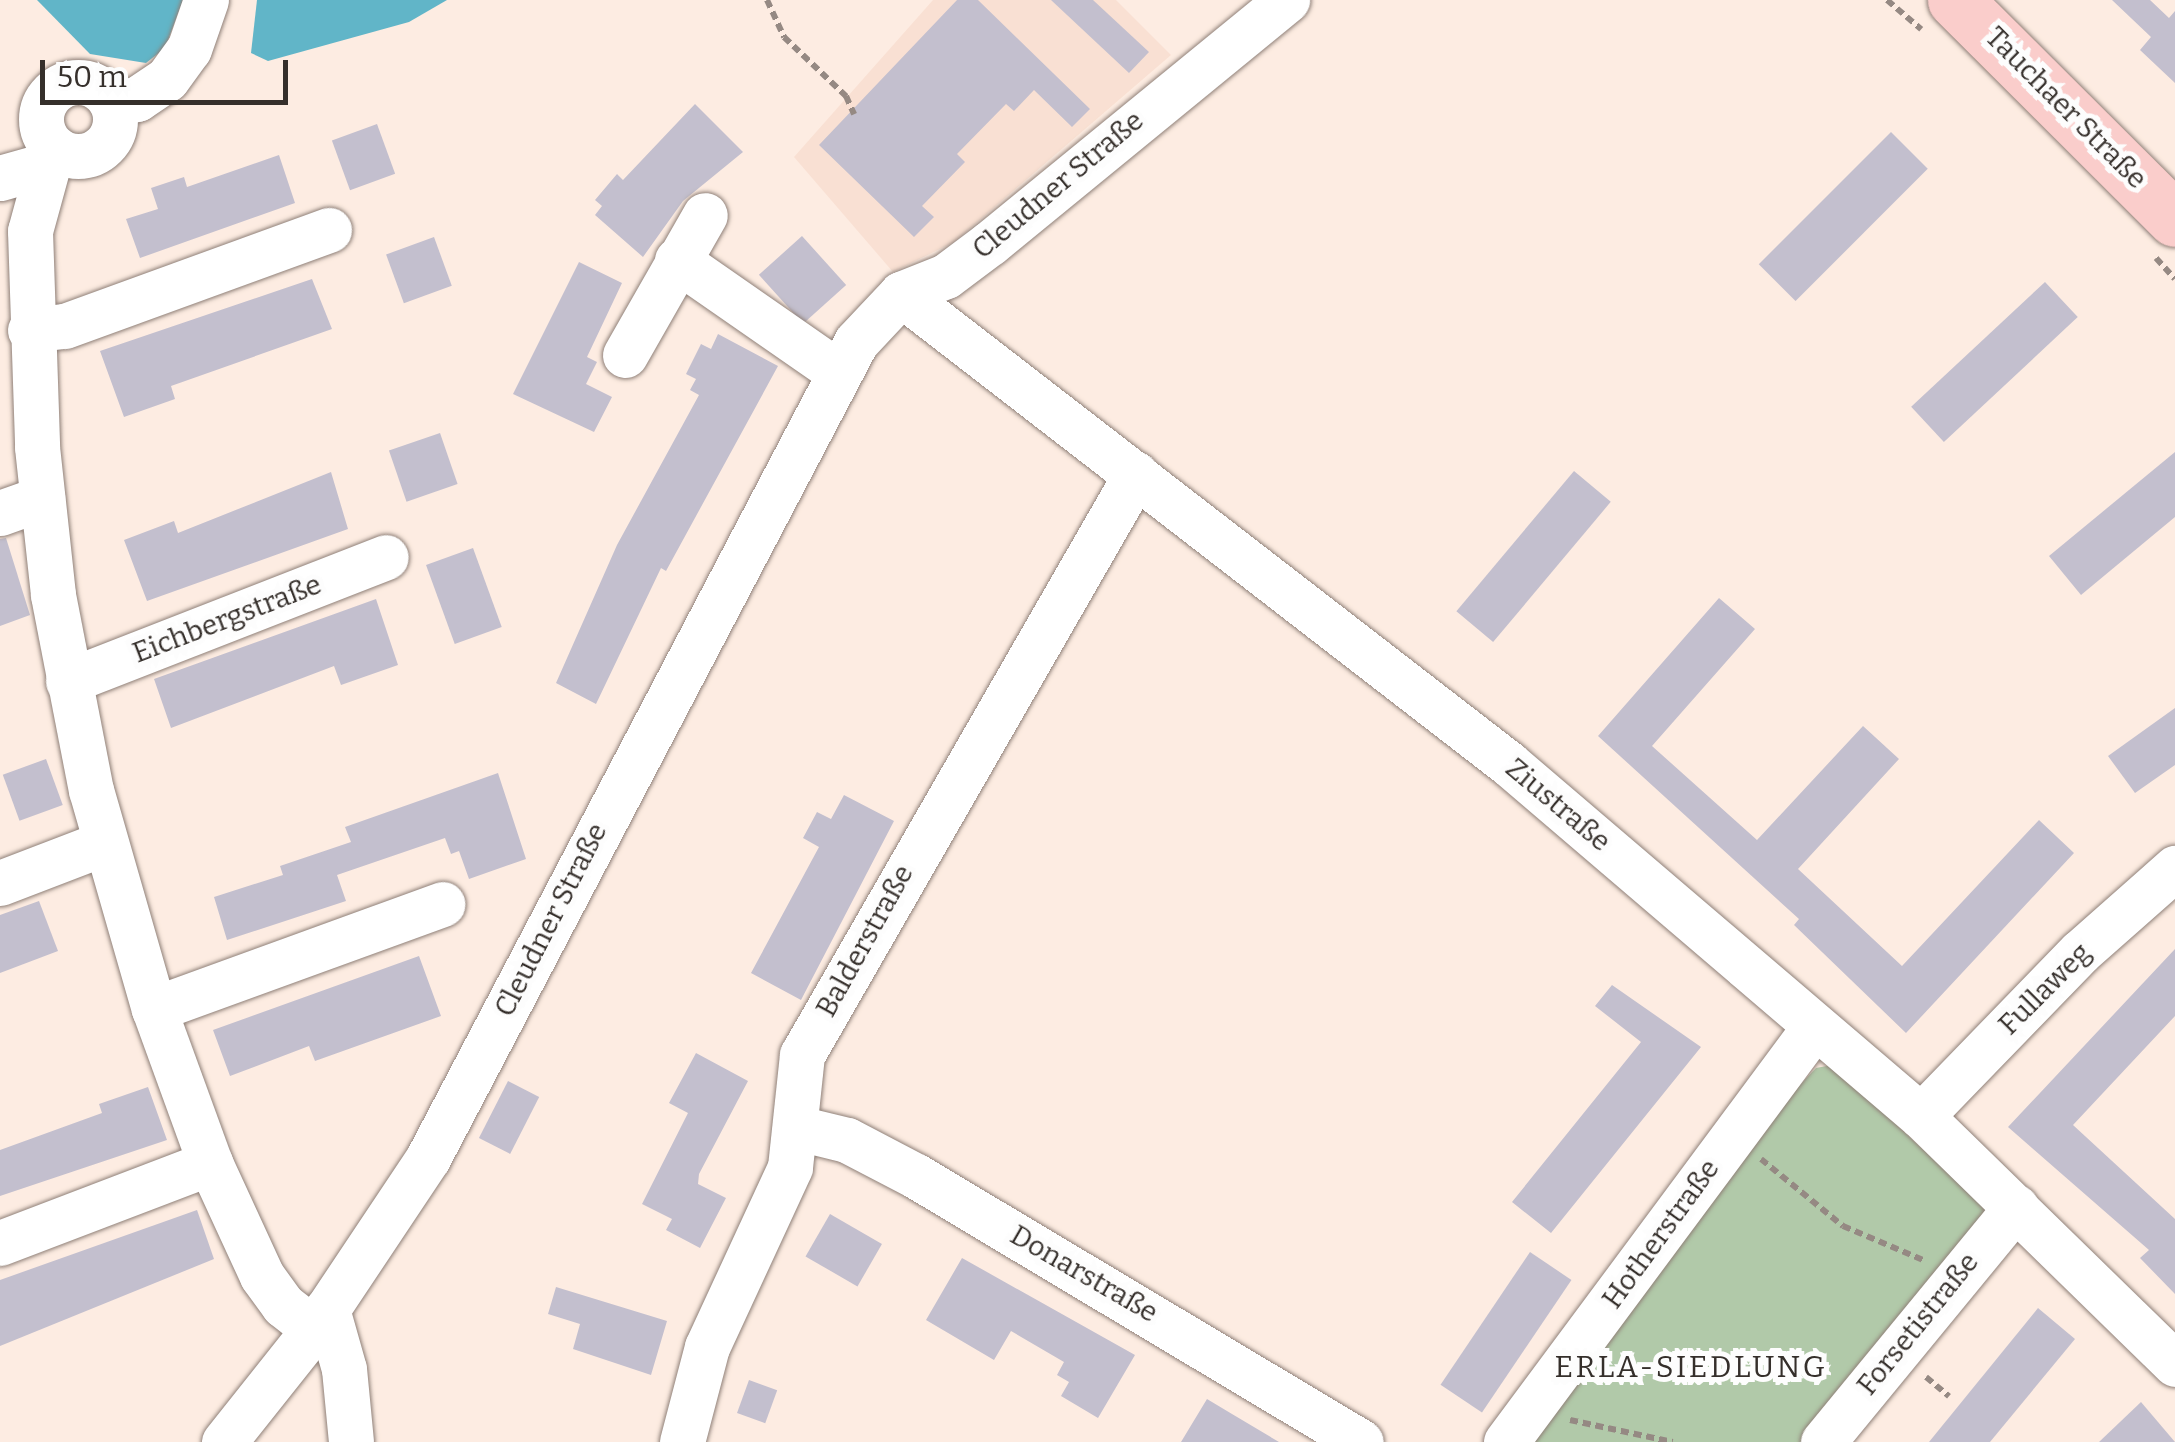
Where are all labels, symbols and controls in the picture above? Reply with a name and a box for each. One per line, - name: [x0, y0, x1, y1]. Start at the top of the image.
- street label: Tauchaer Straße: [1978, 20, 2154, 196]
- scale bar: [45, 40, 292, 102]
- text: 50 m: [57, 59, 127, 95]
- street label: Cleudner Straße: [966, 104, 1150, 266]
- street label: Eichbergstraße: [128, 568, 326, 670]
- street label: Ziustraße: [1499, 752, 1617, 858]
- street label: Cleudner Straße: [488, 818, 614, 1022]
- street label: Balderstraße: [810, 859, 920, 1023]
- street label: Fullaweg: [1992, 936, 2098, 1042]
- street label: Hotherstraße: [1596, 1153, 1726, 1315]
- street label: Donarstraße: [1004, 1218, 1164, 1330]
- street label: Forsetistraße: [1850, 1246, 1986, 1402]
- district label: ERLA-SIEDLUNG: [1554, 1349, 1828, 1385]

